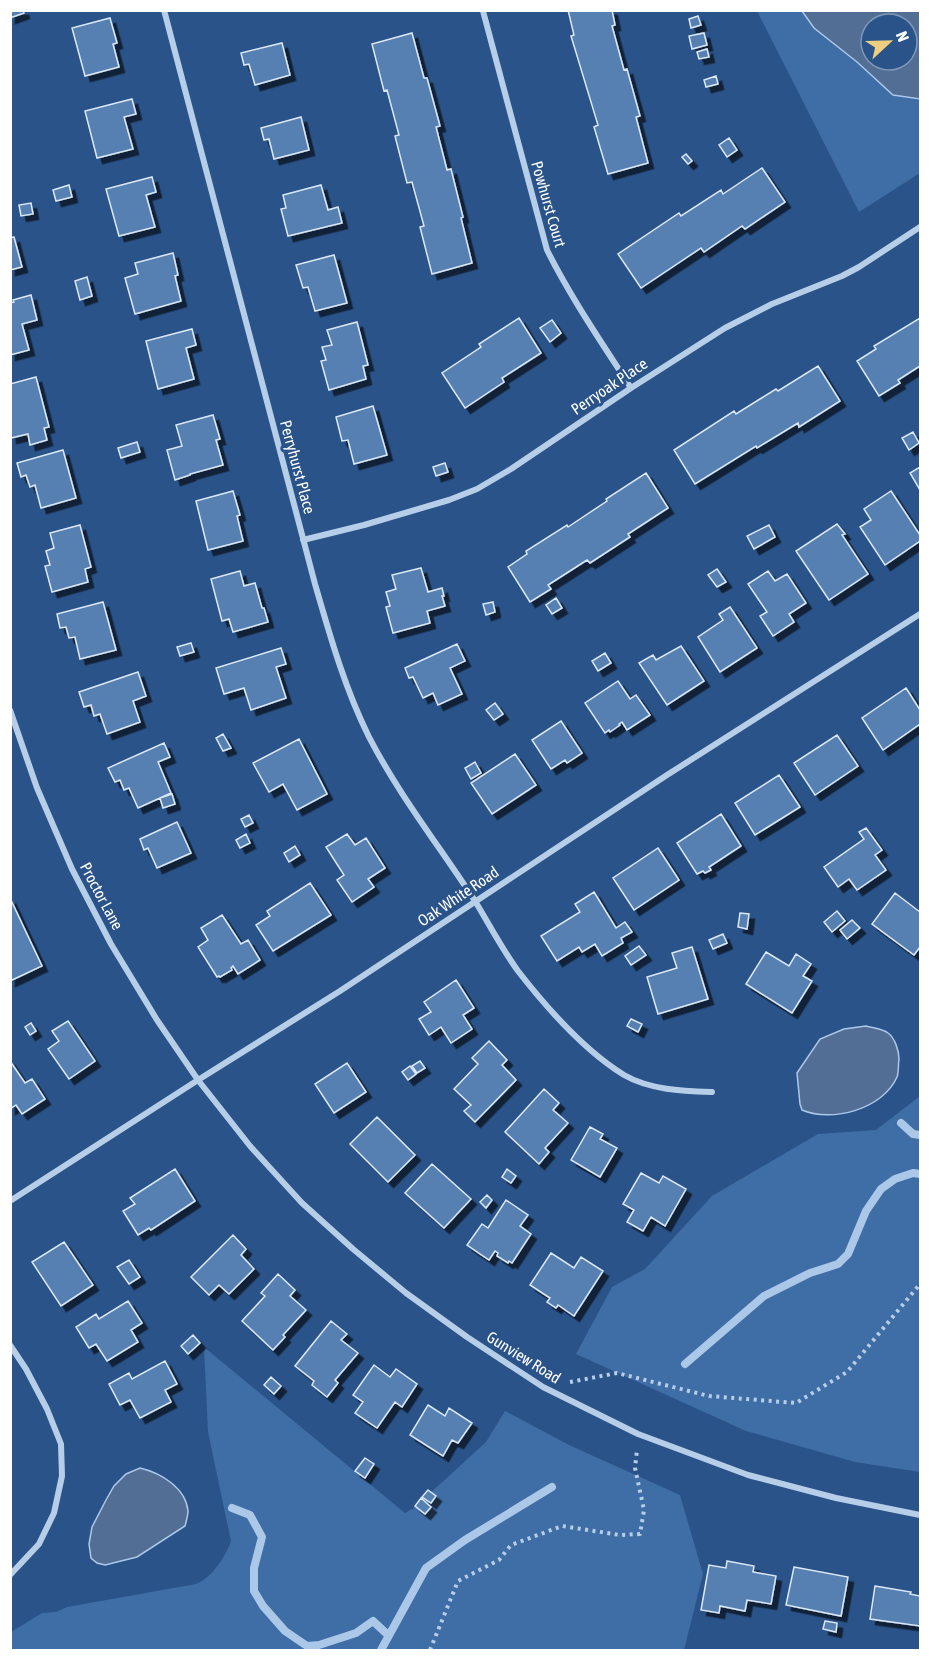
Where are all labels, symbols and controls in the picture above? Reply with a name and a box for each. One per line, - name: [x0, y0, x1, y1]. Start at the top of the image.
- north arrow: [859, 12, 919, 72]
- text: N: [893, 29, 913, 44]
- street label: Powhurst Court: [528, 159, 570, 250]
- street label: Perryoak Place: [568, 354, 651, 419]
- street label: Perryhurst Place: [276, 418, 319, 516]
- street label: Proctor Lane: [77, 859, 127, 933]
- street label: Oak White Road: [414, 862, 502, 930]
- street label: Gunview Road: [484, 1327, 564, 1387]

